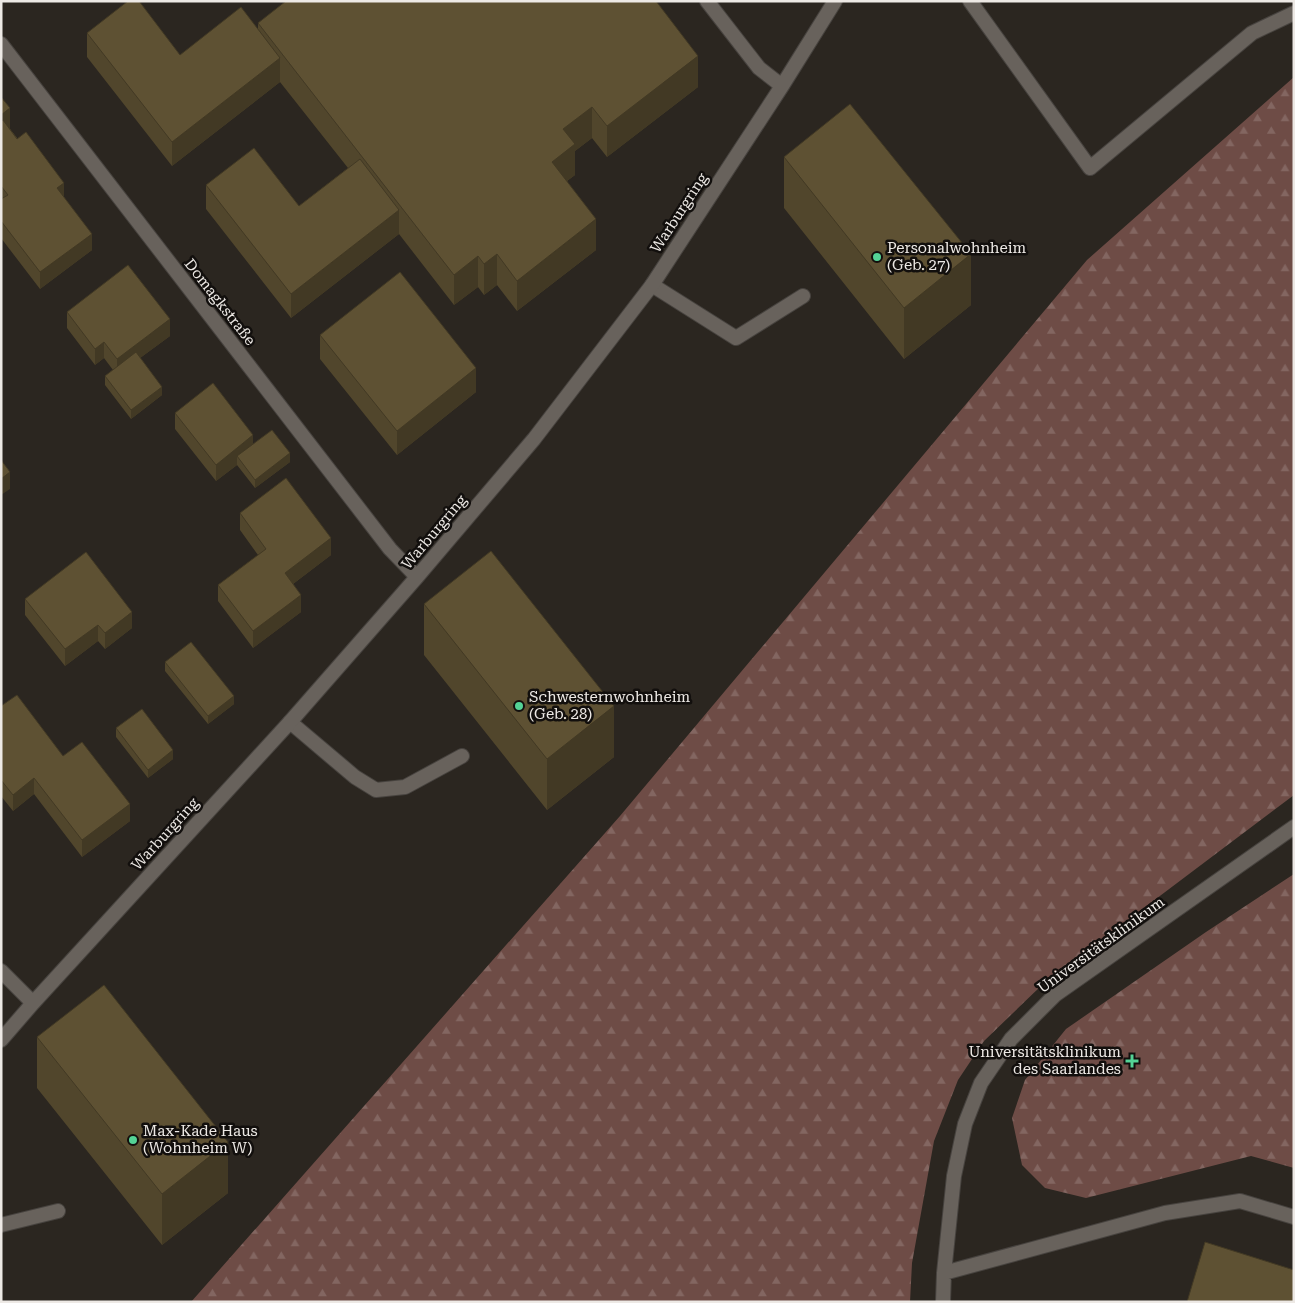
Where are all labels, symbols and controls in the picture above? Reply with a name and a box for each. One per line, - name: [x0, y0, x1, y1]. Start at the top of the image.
- street label: Warburgring: [647, 169, 712, 256]
- place label: Personalwohnheim (Geb. 27): [887, 239, 1027, 274]
- marker: Personalwohnheim (Geb. 27): [871, 251, 883, 263]
- street label: Domagkstraße: [181, 255, 259, 349]
- street label: Warburgring: [398, 491, 471, 573]
- place label: Schwesternwohnheim (Geb. 28): [529, 688, 690, 723]
- marker: Schwesternwohnheim (Geb. 28): [513, 700, 525, 712]
- street label: Warburgring: [128, 794, 203, 874]
- street label: Universitätsklinikum: [1034, 893, 1168, 997]
- place label: Universitätsklinikum des Saarlandes: [968, 1043, 1121, 1078]
- marker: Universitätsklinikum des Saarlandes: [1125, 1054, 1139, 1068]
- place label: Max-Kade Haus (Wohnheim W): [143, 1122, 258, 1157]
- marker: Max-Kade Haus (Wohnheim W): [127, 1134, 139, 1146]

